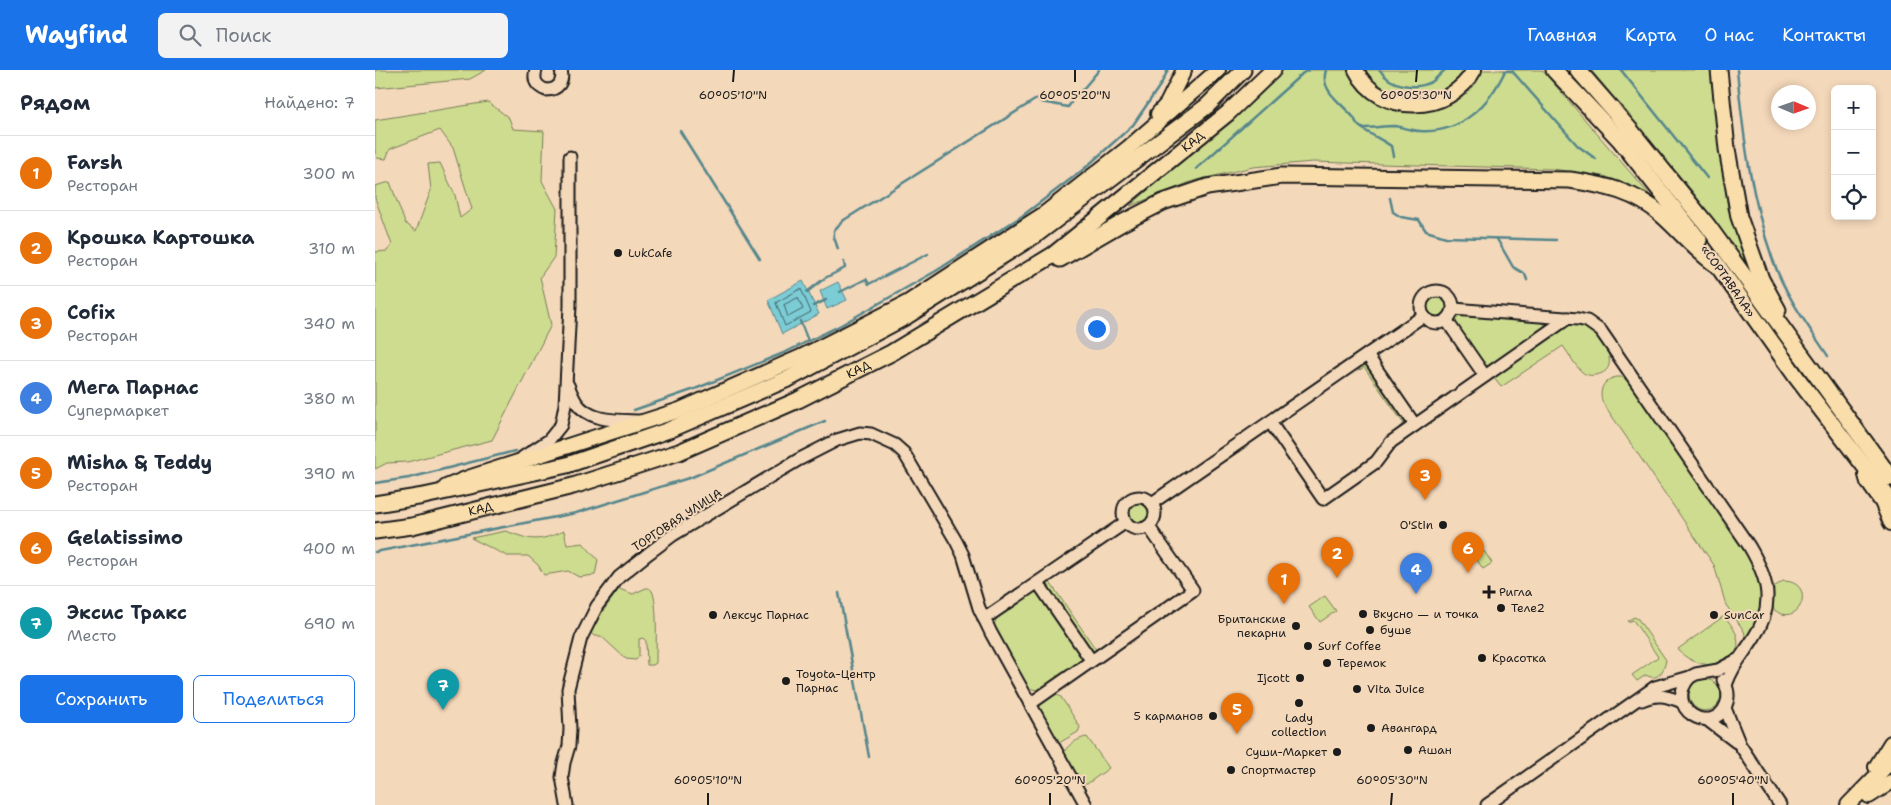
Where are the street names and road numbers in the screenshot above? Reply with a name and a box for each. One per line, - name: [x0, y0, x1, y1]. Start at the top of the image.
- street label: КАД: [1178, 127, 1208, 156]
- street label: «СОРТАВАЛА»: [1697, 242, 1759, 321]
- street label: КАД: [844, 357, 873, 382]
- street label: ТОРГОВАЯ УЛИЦА: [629, 485, 725, 555]
- street label: КАД: [467, 498, 495, 520]

